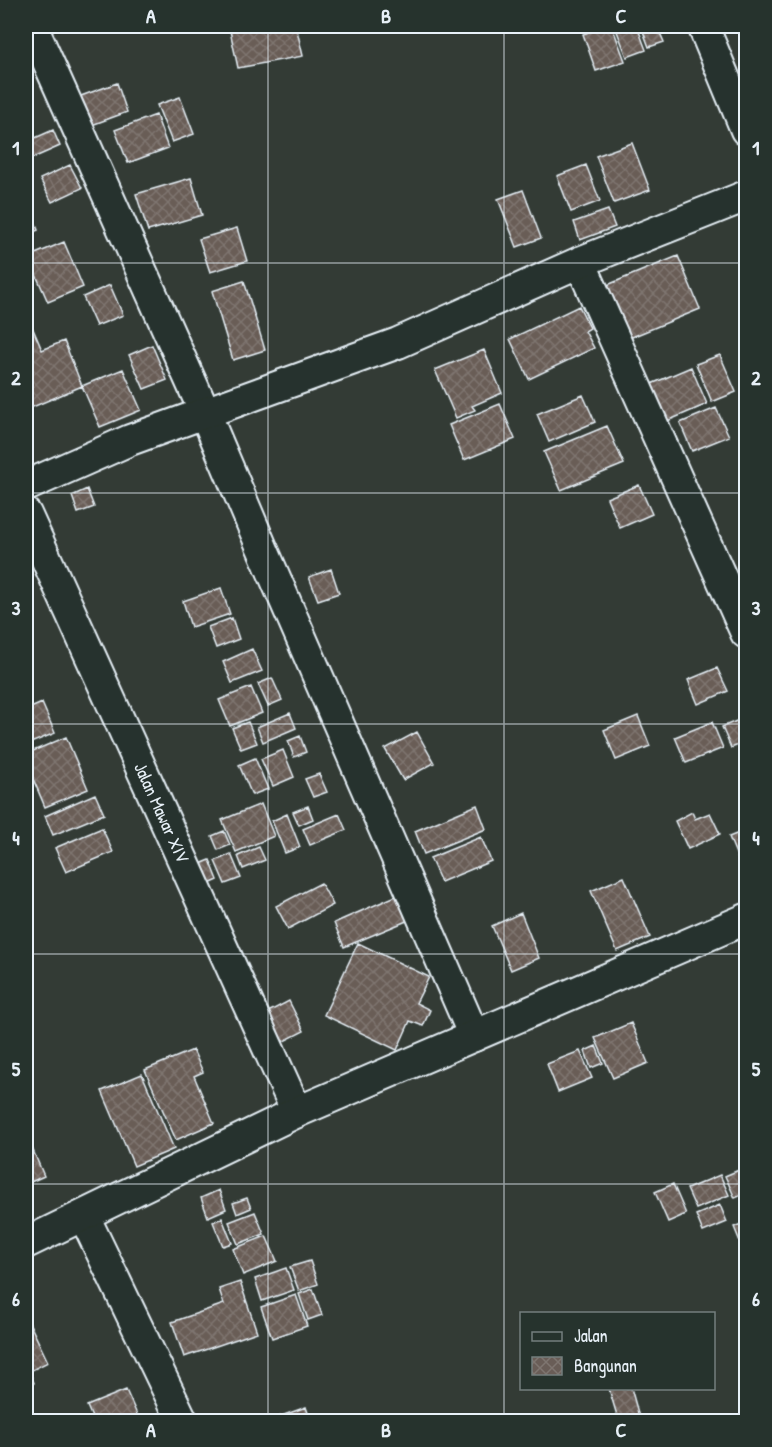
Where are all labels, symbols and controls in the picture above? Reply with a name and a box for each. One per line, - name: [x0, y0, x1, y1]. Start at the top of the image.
- text: A: [146, 2, 156, 29]
- text: B: [381, 2, 391, 29]
- text: C: [616, 2, 627, 29]
- text: 1: [12, 134, 20, 161]
- text: 1: [752, 134, 760, 161]
- text: 2: [11, 364, 21, 391]
- text: 2: [751, 364, 761, 391]
- text: 3: [12, 594, 21, 621]
- text: 3: [752, 594, 761, 621]
- street label: Jalan Mawar XIV: [128, 759, 196, 867]
- text: 4: [12, 824, 20, 851]
- text: 4: [752, 824, 760, 851]
- text: 5: [12, 1055, 21, 1082]
- text: 5: [752, 1055, 761, 1082]
- text: 6: [12, 1285, 20, 1312]
- text: 6: [752, 1285, 760, 1312]
- legend: [520, 1312, 715, 1390]
- text: Jalan: [574, 1323, 608, 1348]
- text: Bangunan: [574, 1353, 637, 1378]
- text: A: [146, 1416, 156, 1443]
- text: B: [381, 1416, 391, 1443]
- text: C: [616, 1416, 627, 1443]

